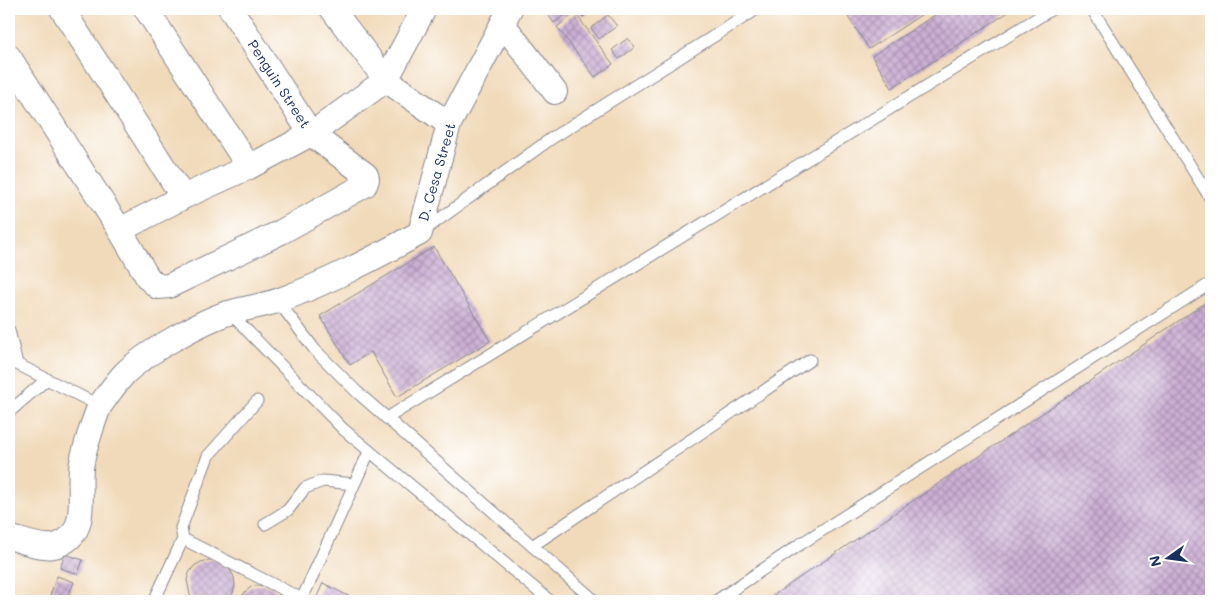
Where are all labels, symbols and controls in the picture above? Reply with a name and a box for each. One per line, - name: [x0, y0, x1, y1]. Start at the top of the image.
- street label: Penguin Street: [244, 36, 315, 132]
- street label: D. Cesa Street: [413, 120, 460, 223]
- north arrow: [1142, 532, 1192, 582]
- text: N: [1144, 554, 1165, 569]

